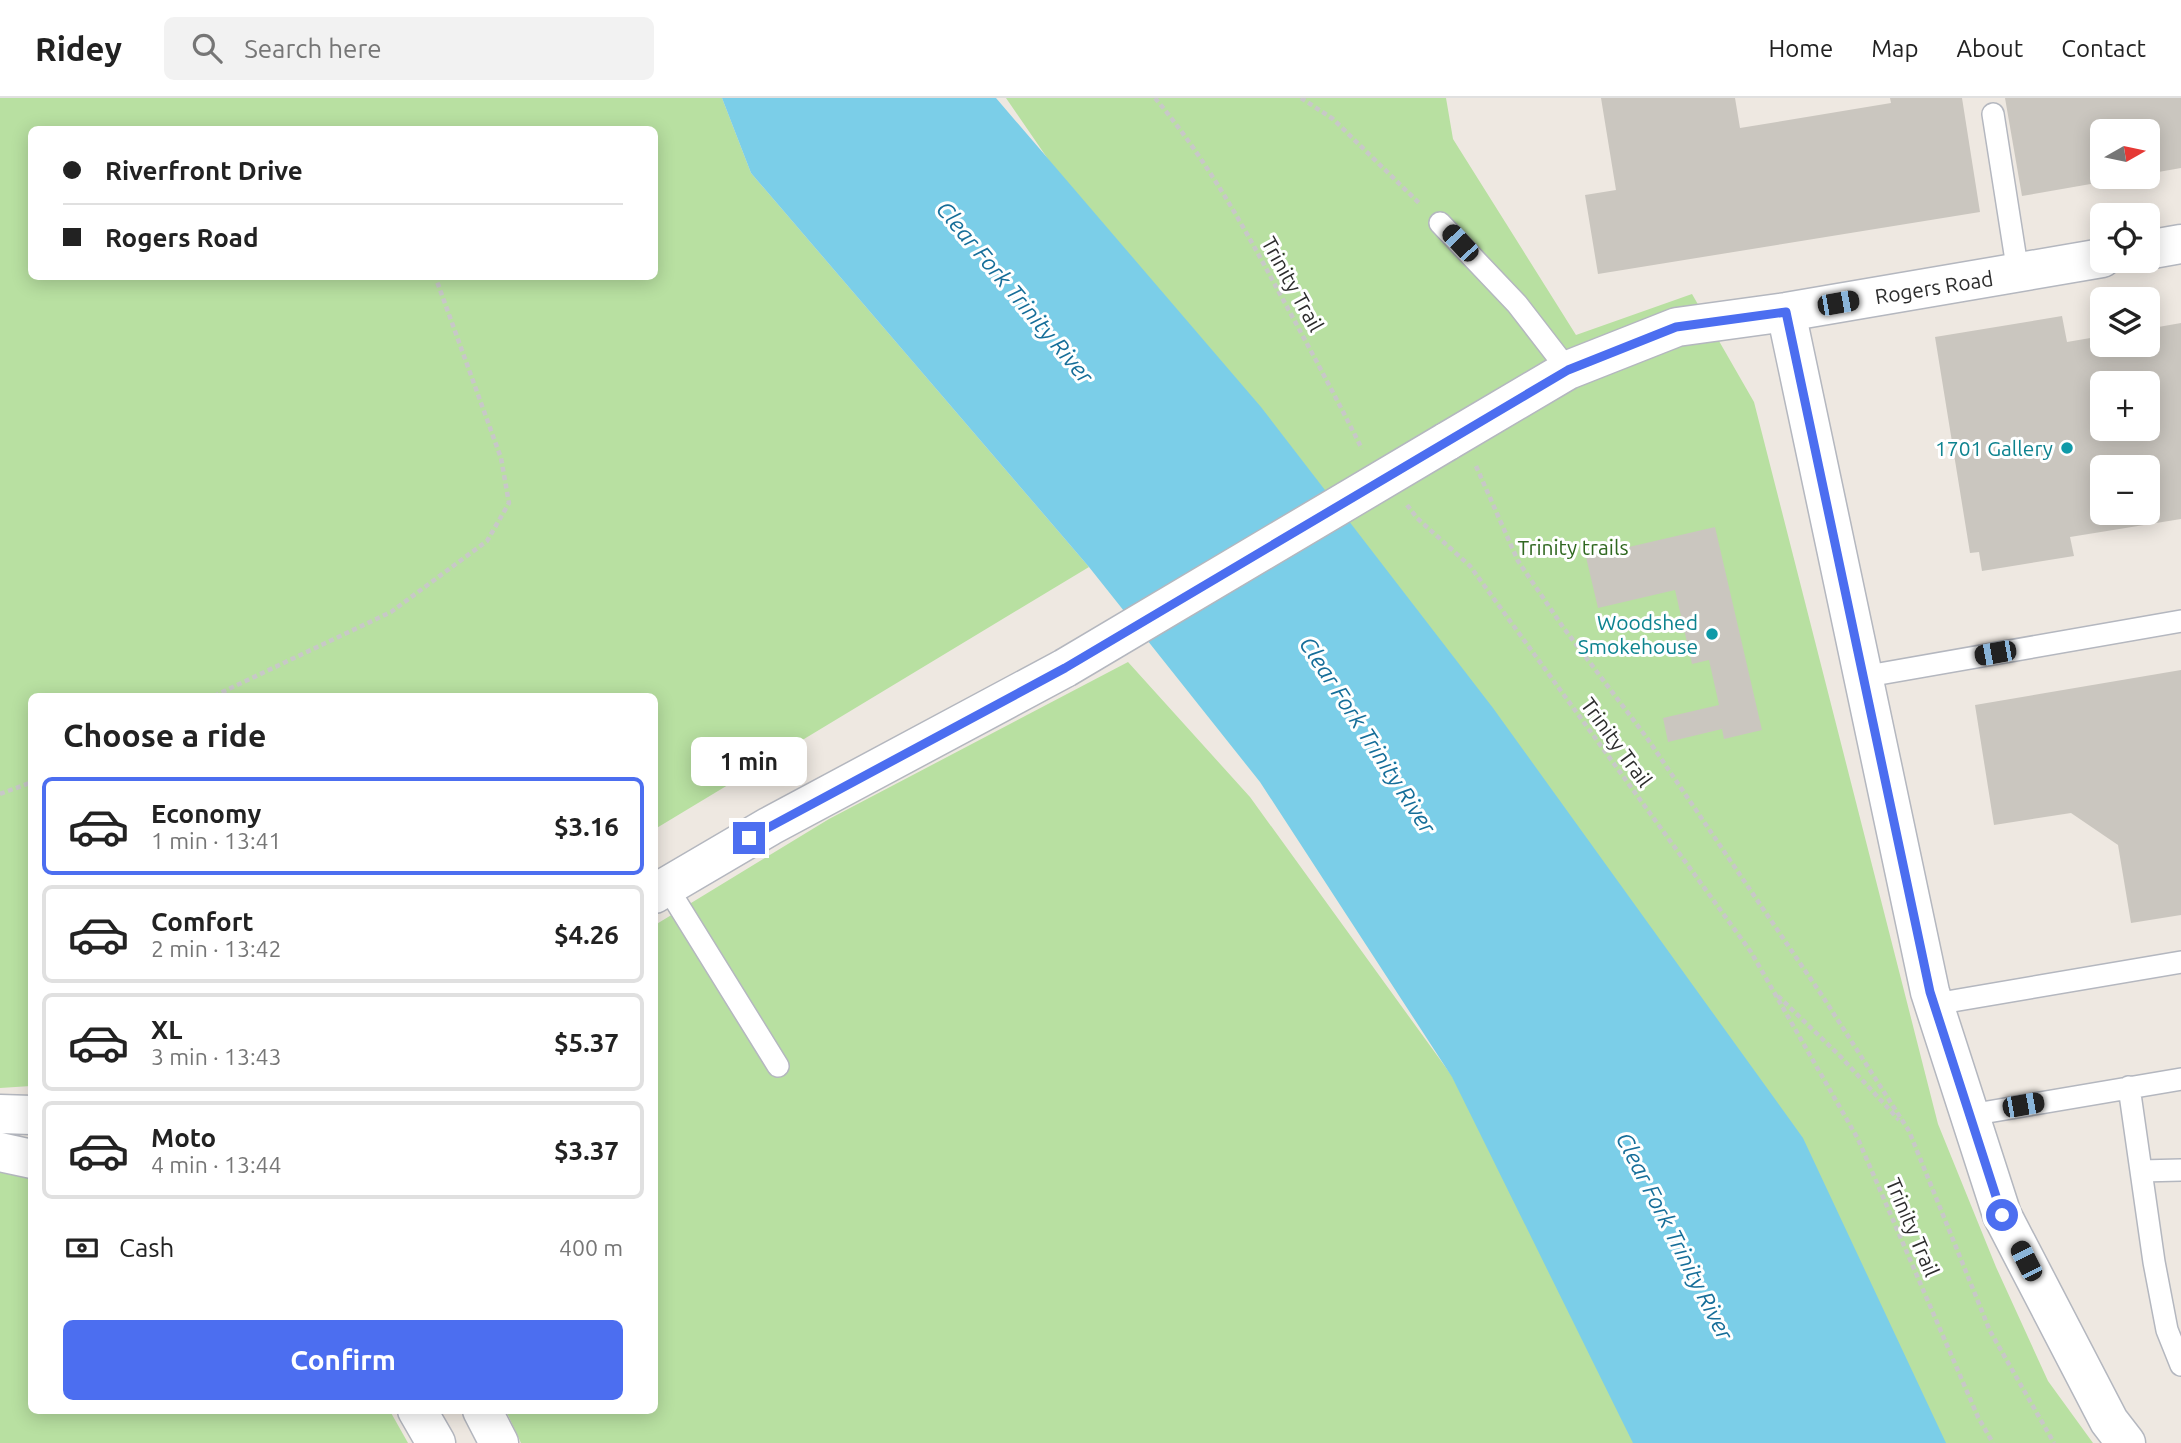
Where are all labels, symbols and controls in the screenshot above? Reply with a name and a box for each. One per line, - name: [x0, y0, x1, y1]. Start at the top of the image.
- search box: [164, 17, 654, 80]
- icon: search: [188, 29, 226, 67]
- text: Ridey: [35, 30, 122, 67]
- text: Search here: [244, 34, 382, 63]
- text: Home: [1768, 35, 1833, 62]
- text: Map: [1871, 35, 1918, 62]
- text: About: [1956, 35, 2023, 62]
- text: Contact: [2061, 35, 2146, 62]
- north arrow: [2090, 119, 2160, 189]
- map controls: [2090, 119, 2160, 525]
- text: Riverfront Drive: [105, 156, 303, 185]
- water label: Clear Fork Trinity River: [932, 196, 1099, 389]
- button: locate: [2090, 203, 2160, 273]
- car: [1438, 220, 1483, 266]
- text: Rogers Road: [105, 223, 259, 252]
- street label: Trinity Trail: [1257, 232, 1329, 336]
- street label: Rogers Road: [1873, 266, 1995, 308]
- button: layers: [2090, 287, 2160, 357]
- car: [1816, 289, 1861, 317]
- button: +: [2090, 371, 2160, 441]
- place label: 1701 Gallery: [1935, 436, 2053, 460]
- marker: 1701 Gallery: [2059, 440, 2075, 456]
- button: −: [2090, 455, 2160, 525]
- park label: Trinity trails: [1517, 535, 1629, 559]
- place label: Woodshed Smokehouse: [1578, 610, 1698, 658]
- marker: Woodshed Smokehouse: [1704, 626, 1720, 642]
- water label: Clear Fork Trinity River: [1295, 632, 1442, 839]
- car: [1973, 639, 2018, 667]
- street label: Trinity Trail: [1577, 693, 1657, 791]
- text: Choose a ride: [63, 717, 266, 753]
- callout: 1 min: [691, 736, 807, 786]
- text: 1 min: [720, 749, 778, 774]
- icon: car: [67, 795, 130, 858]
- text: Economy: [151, 799, 261, 828]
- text: $3.16: [554, 812, 619, 841]
- route end: [733, 822, 765, 854]
- text: 1 min · 13:41: [151, 828, 282, 853]
- icon: car: [67, 903, 130, 966]
- text: Comfort: [151, 907, 254, 936]
- text: $4.26: [554, 920, 619, 949]
- text: 2 min · 13:42: [151, 936, 282, 961]
- icon: car: [67, 1011, 130, 1074]
- text: XL: [151, 1015, 182, 1044]
- text: $5.37: [554, 1028, 619, 1057]
- text: 3 min · 13:43: [151, 1044, 282, 1069]
- car: [2001, 1091, 2046, 1119]
- icon: car: [67, 1119, 130, 1182]
- text: Moto: [151, 1123, 216, 1152]
- water label: Clear Fork Trinity River: [1612, 1128, 1739, 1345]
- text: $3.37: [554, 1136, 619, 1165]
- text: 4 min · 13:44: [151, 1152, 282, 1177]
- street label: Trinity Trail: [1882, 1174, 1944, 1280]
- route start: [1986, 1199, 2018, 1231]
- icon: cash: [63, 1229, 101, 1267]
- text: Cash: [119, 1233, 174, 1262]
- text: 400 m: [559, 1235, 623, 1260]
- car: [2008, 1238, 2045, 1284]
- button: Confirm: [63, 1320, 623, 1400]

